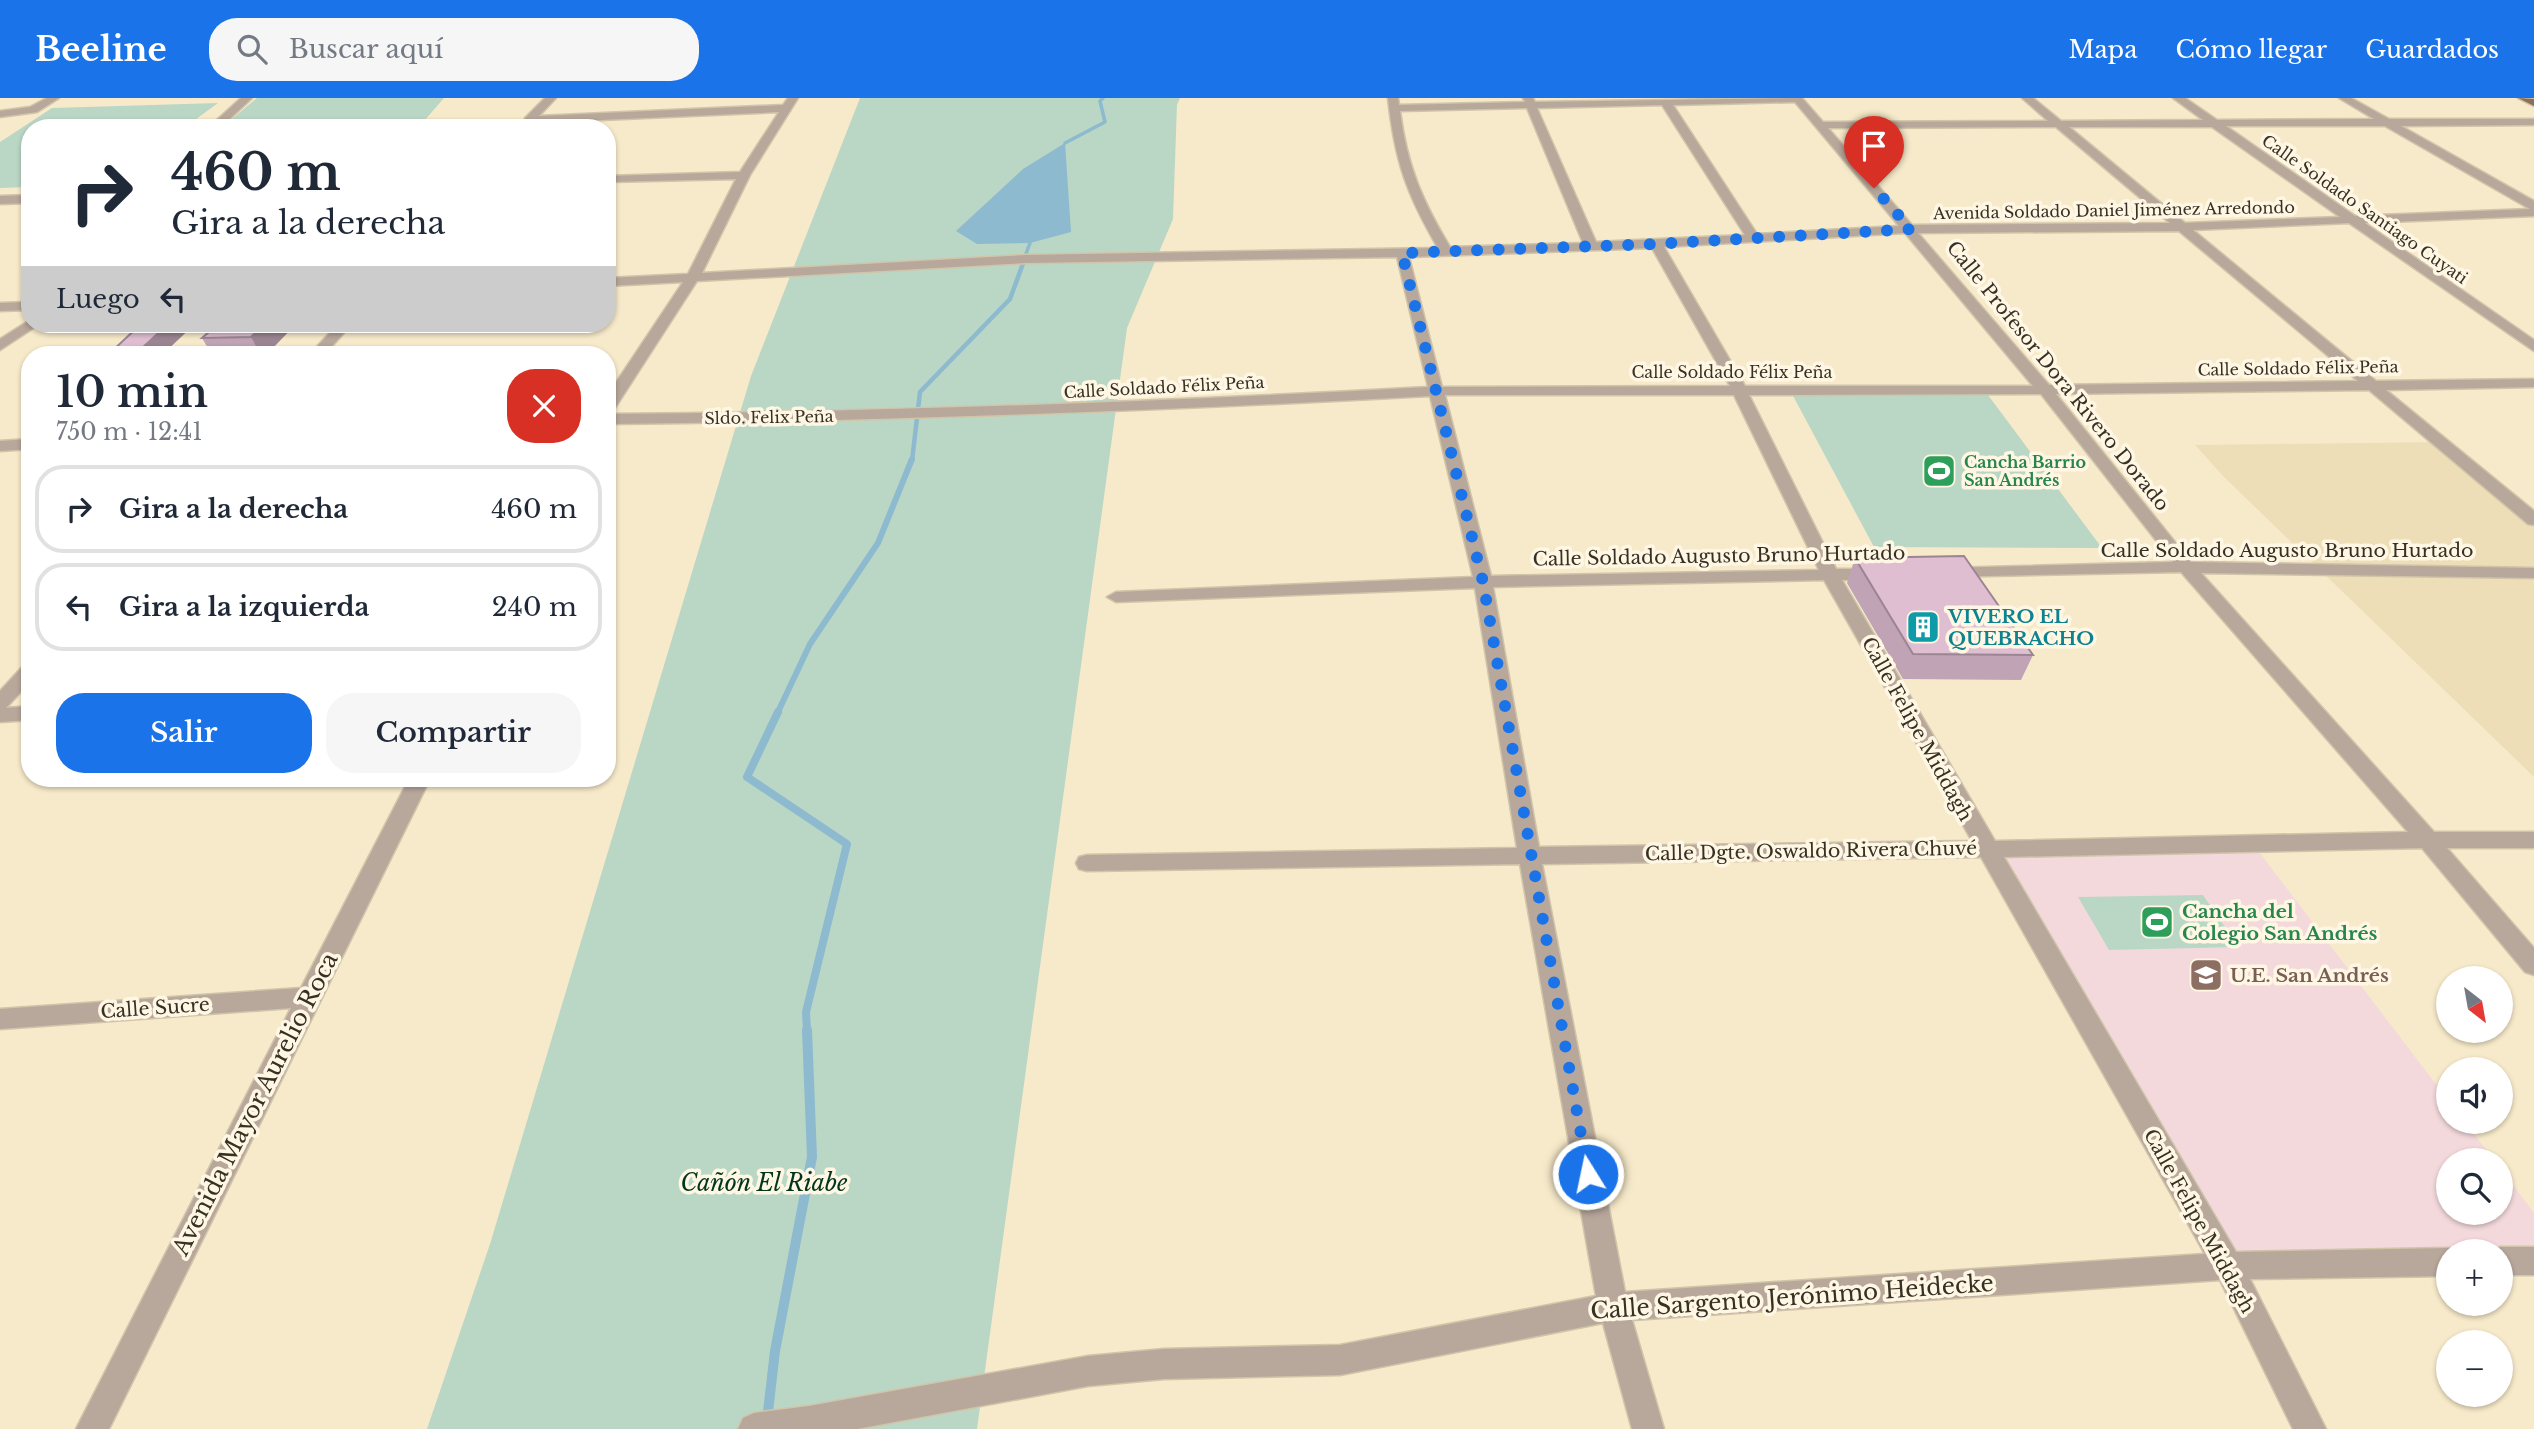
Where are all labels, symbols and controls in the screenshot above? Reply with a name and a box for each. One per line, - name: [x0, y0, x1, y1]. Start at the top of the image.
- search box: [209, 18, 699, 81]
- text: Beeline: [35, 29, 167, 70]
- icon: search: [233, 30, 271, 68]
- text: Buscar aquí: [289, 33, 443, 65]
- text: Mapa: [2068, 35, 2137, 64]
- text: Cómo llegar: [2175, 35, 2327, 64]
- text: Guardados: [2365, 35, 2499, 64]
- pin: [1844, 116, 1904, 188]
- icon: arrive: [1855, 127, 1893, 165]
- street label: Calle Soldado Santiago Cuyati: [2258, 130, 2472, 288]
- text: 460 m: [171, 142, 341, 203]
- icon: right: [56, 147, 147, 238]
- street label: Avenida Soldado Daniel Jiménez Arredondo: [1932, 197, 2295, 223]
- text: Gira a la derecha: [171, 203, 445, 243]
- street label: Calle Profesor Dora Rivero Dorado: [1942, 236, 2174, 516]
- icon: left: [154, 280, 192, 318]
- text: Luego: [56, 283, 140, 315]
- street label: Calle Soldado Félix Peña: [2197, 356, 2399, 380]
- street label: Calle Soldado Félix Peña: [1632, 362, 1833, 382]
- text: 10 min: [56, 366, 208, 418]
- button: close: [507, 369, 581, 443]
- street label: Calle Soldado Félix Peña: [1063, 372, 1265, 402]
- street label: Sldo. Felix Peña: [704, 406, 834, 428]
- text: 750 m · 12:41: [56, 418, 202, 446]
- sports icon: Cancha Barrio San Andrés: [1920, 452, 1958, 490]
- place label: Cancha Barrio San Andrés: [1964, 452, 2086, 490]
- icon: right: [60, 490, 98, 528]
- text: Gira a la derecha: [119, 493, 348, 525]
- text: 460 m: [491, 493, 577, 525]
- street label: Calle Soldado Augusto Bruno Hurtado: [2101, 539, 2473, 562]
- street label: Calle Soldado Augusto Bruno Hurtado: [1532, 541, 1906, 571]
- icon: left: [60, 588, 98, 626]
- text: Gira a la izquierda: [119, 591, 369, 623]
- text: 240 m: [492, 591, 577, 623]
- place label: VIVERO EL QUEBRACHO: [1947, 605, 2094, 650]
- building icon: VIVERO EL QUEBRACHO: [1904, 608, 1942, 646]
- street label: Calle Felipe Middagh: [1857, 633, 1977, 825]
- button: Salir: [56, 693, 312, 773]
- button: Compartir: [326, 693, 581, 773]
- street label: Calle Dgte. Oswaldo Rivera Chuvé: [1645, 837, 1977, 865]
- place label: Cancha del Colegio San Andrés: [2182, 900, 2378, 945]
- sports icon: Cancha del Colegio San Andrés: [2138, 903, 2176, 941]
- street label: Avenida Mayor Aurelio Roca: [166, 948, 344, 1261]
- school or university icon: U.E. San Andrés: [2187, 956, 2225, 994]
- place label: U.E. San Andrés: [2230, 964, 2389, 987]
- north arrow: [2436, 966, 2513, 1043]
- map controls: [2436, 966, 2513, 1407]
- street label: Calle Sucre: [100, 993, 210, 1023]
- button: sound: [2436, 1057, 2513, 1134]
- street label: Calle Felipe Middagh: [2139, 1125, 2259, 1317]
- position arrow: [1551, 1137, 1625, 1211]
- button: search: [2436, 1148, 2513, 1225]
- park label: Cañón El Riabe: [680, 1169, 848, 1197]
- button: +: [2436, 1239, 2513, 1316]
- street label: Calle Sargento Jerónimo Heidecke: [1589, 1269, 1995, 1325]
- button: −: [2436, 1330, 2513, 1407]

